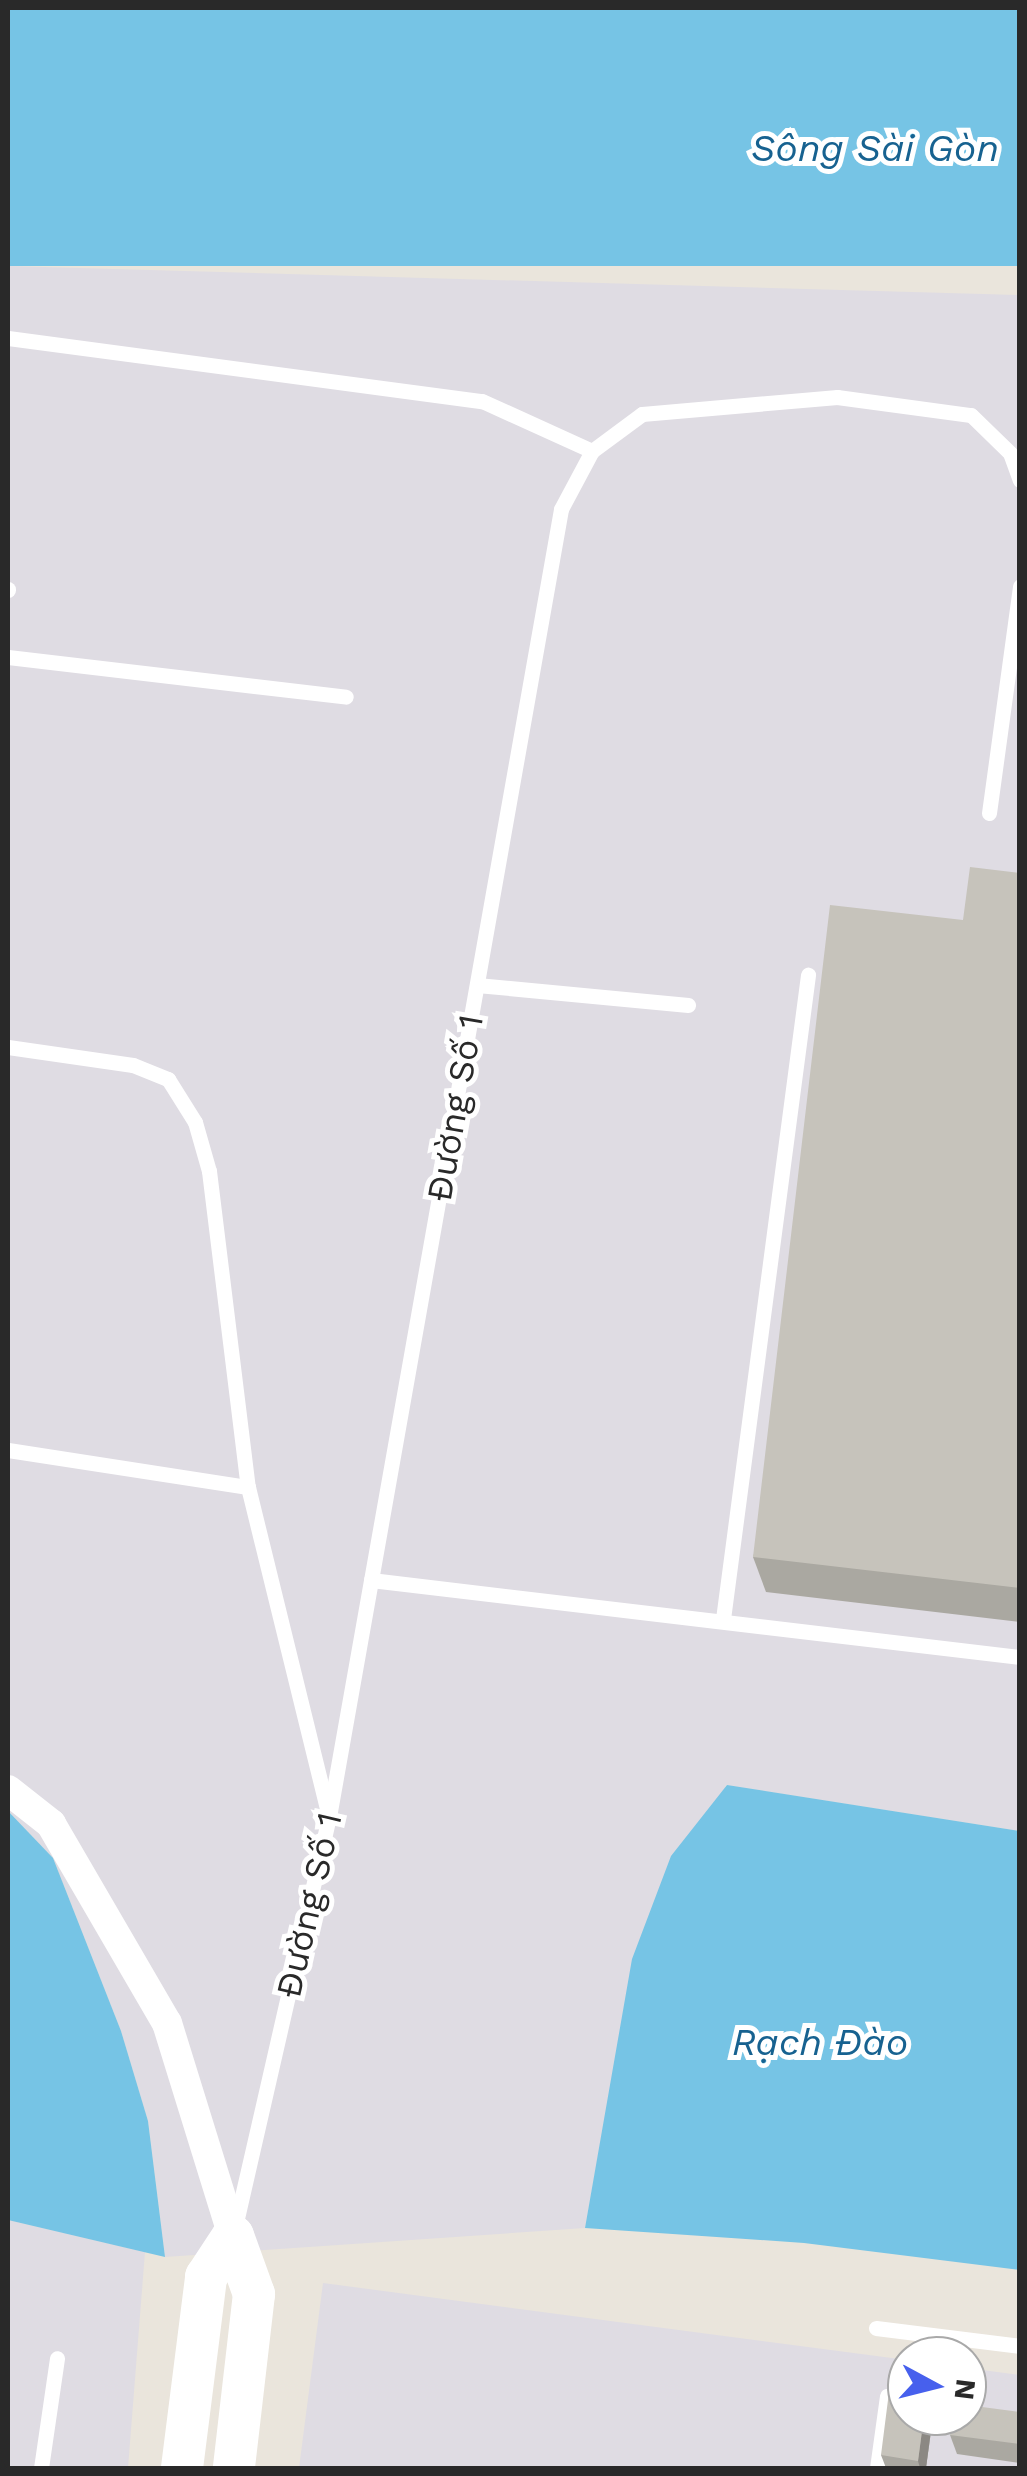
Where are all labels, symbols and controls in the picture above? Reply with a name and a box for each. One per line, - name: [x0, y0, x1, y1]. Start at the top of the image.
- water label: Sông Sài Gòn: [751, 126, 999, 172]
- street label: Đường Số 1: [418, 1011, 492, 1205]
- street label: Đường Số 1: [267, 1808, 351, 2002]
- water label: Rạch Đào: [732, 2020, 908, 2066]
- north arrow: [887, 2336, 987, 2436]
- text: N: [948, 2377, 983, 2402]

